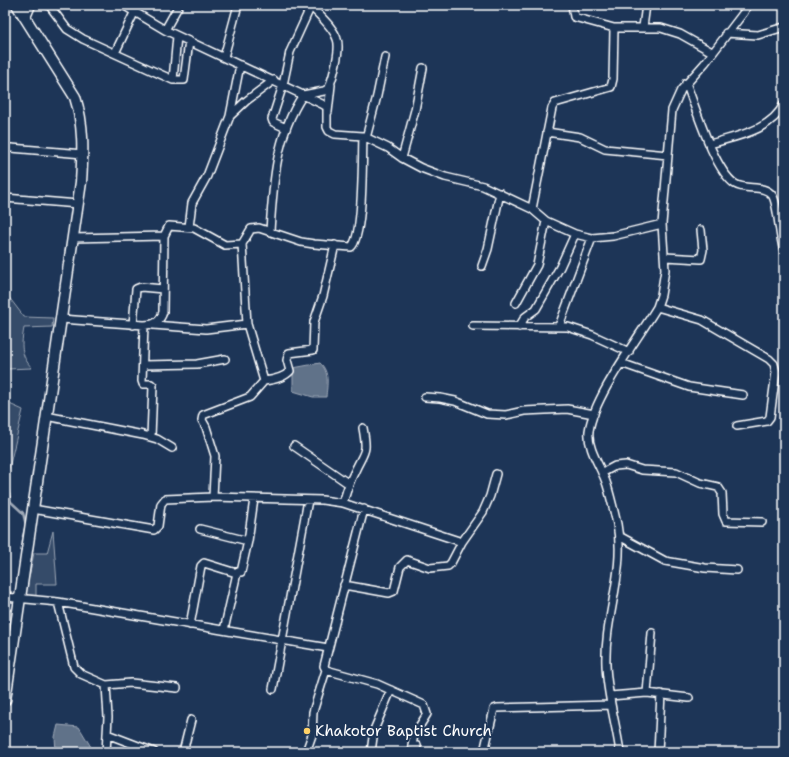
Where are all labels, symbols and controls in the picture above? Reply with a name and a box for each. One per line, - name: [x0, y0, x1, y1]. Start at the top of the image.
- place label: Khakotor Baptist Church: [315, 721, 492, 741]
- marker: Khakotor Baptist Church: [302, 726, 312, 736]

